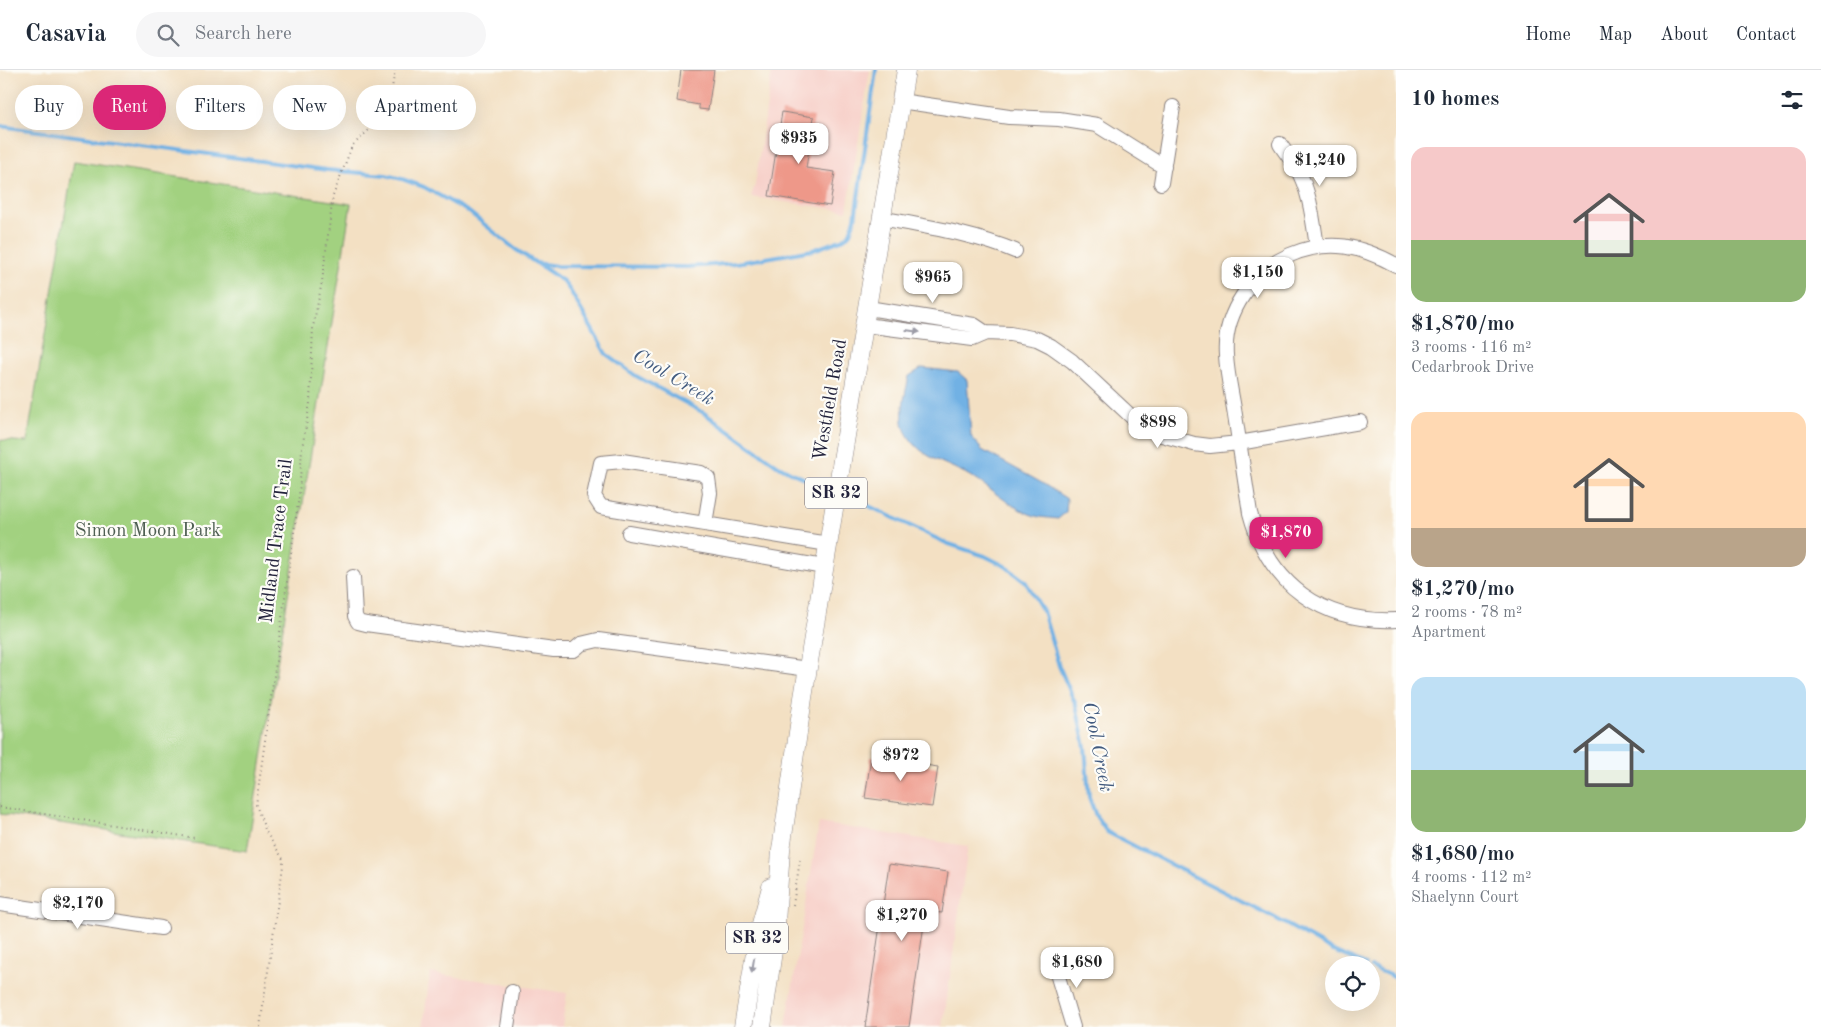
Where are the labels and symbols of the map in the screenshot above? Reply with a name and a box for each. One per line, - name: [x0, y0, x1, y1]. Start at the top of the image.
- pin: $935: [769, 122, 829, 165]
- pin: $1,240: [1279, 144, 1361, 187]
- pin: $1,150: [1217, 256, 1299, 299]
- pin: $965: [903, 262, 963, 304]
- one-way arrow: [906, 327, 922, 335]
- street label: Westfield Road: [811, 337, 851, 463]
- water label: Cool Creek: [629, 346, 718, 410]
- pin: $898: [1128, 406, 1188, 449]
- street label: Midland Trace Trail: [258, 458, 296, 624]
- road number: SR 32: [805, 478, 867, 508]
- pin: $1,870: [1245, 516, 1327, 559]
- park label: Simon Moon Park: [75, 522, 221, 541]
- water label: Cool Creek: [1078, 700, 1116, 794]
- pin: $972: [871, 740, 931, 782]
- pin: $2,170: [37, 888, 119, 930]
- pin: $1,270: [861, 900, 943, 942]
- road number: SR 32: [726, 922, 788, 954]
- pin: $1,680: [1036, 946, 1118, 989]
- one-way arrow: [749, 958, 757, 974]

